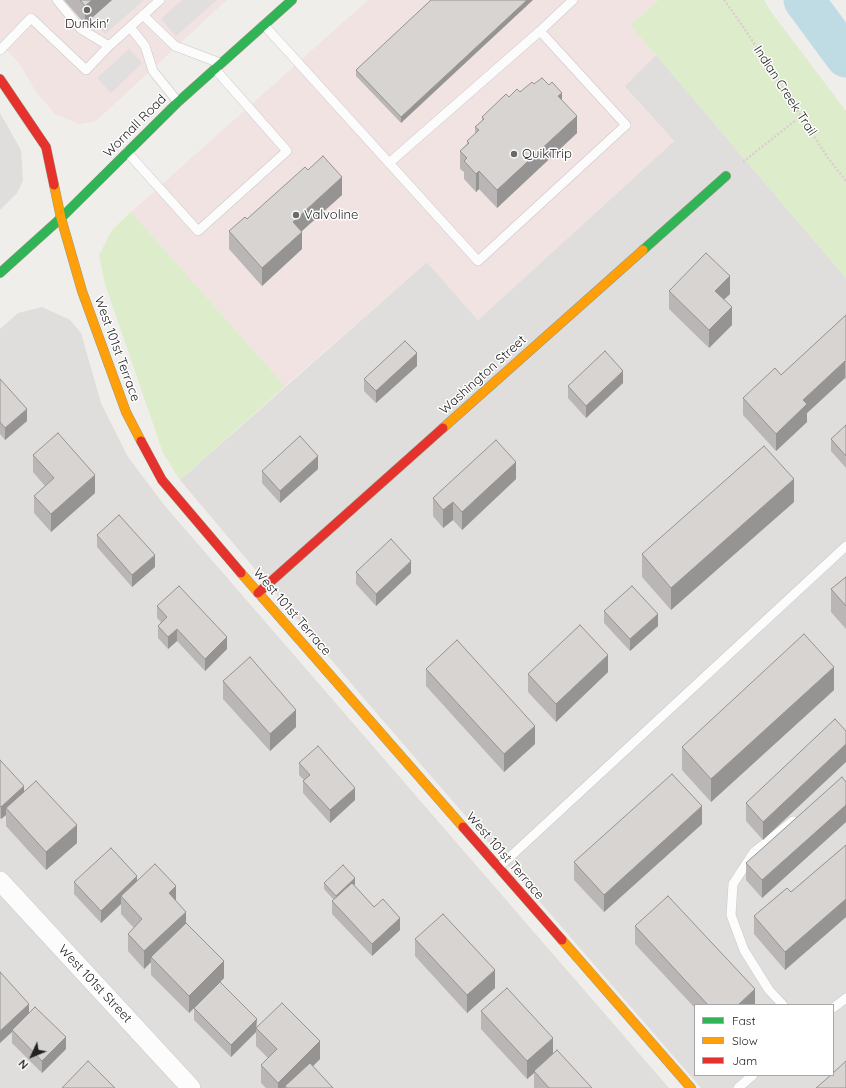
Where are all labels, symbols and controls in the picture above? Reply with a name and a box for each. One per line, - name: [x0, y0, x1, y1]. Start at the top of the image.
- marker: Dunkin': [82, 5, 92, 15]
- place label: Dunkin': [65, 16, 109, 32]
- street label: Indian Creek Trail: [750, 43, 820, 139]
- street label: Wornall Road: [100, 91, 170, 161]
- place label: QuikTrip: [522, 146, 572, 162]
- marker: QuikTrip: [509, 149, 519, 159]
- place label: Valvoline: [304, 207, 358, 223]
- marker: Valvoline: [291, 210, 301, 220]
- street label: West 101st Terrace: [91, 294, 143, 404]
- street label: Washington Street: [437, 332, 529, 418]
- street label: West 101st Terrace: [250, 565, 334, 659]
- street label: West 101st Terrace: [463, 809, 547, 903]
- street label: West 101st Street: [55, 942, 135, 1026]
- legend: [694, 1004, 834, 1076]
- text: Fast: [732, 1013, 756, 1028]
- text: Slow: [732, 1033, 758, 1048]
- north arrow: [12, 1036, 52, 1076]
- text: Jam: [732, 1053, 757, 1068]
- text: N: [16, 1057, 31, 1072]

